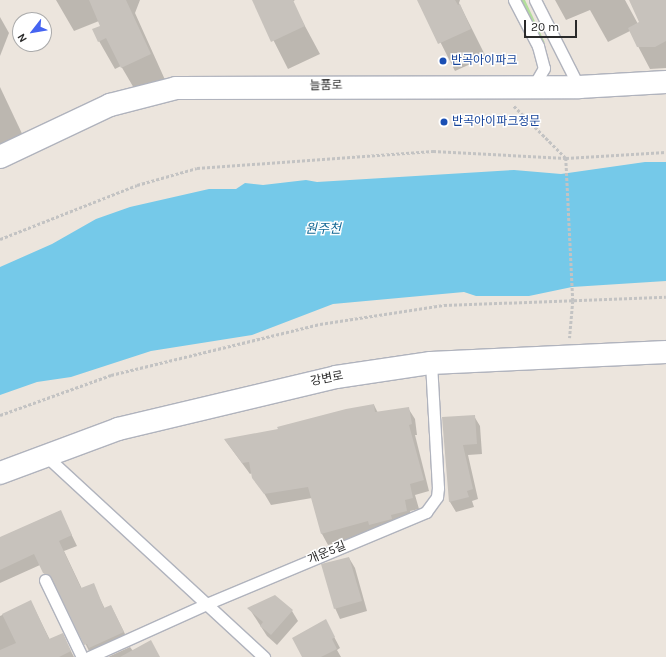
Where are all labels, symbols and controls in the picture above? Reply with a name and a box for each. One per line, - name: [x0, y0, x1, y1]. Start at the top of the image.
- north arrow: [12, 12, 52, 52]
- scale bar: [526, 12, 579, 38]
- text: 20 m: [531, 20, 559, 34]
- text: N: [15, 31, 30, 45]
- place label: 반곡아이파크: [451, 54, 517, 68]
- marker: 반곡아이파크: [438, 56, 448, 66]
- street label: 늘품로: [309, 79, 343, 93]
- place label: 반곡아이파크정문: [452, 115, 540, 129]
- marker: 반곡아이파크정문: [439, 117, 449, 127]
- water label: 원주천: [305, 221, 341, 237]
- street label: 강변로: [309, 369, 345, 389]
- street label: 개운5길: [306, 539, 348, 567]

